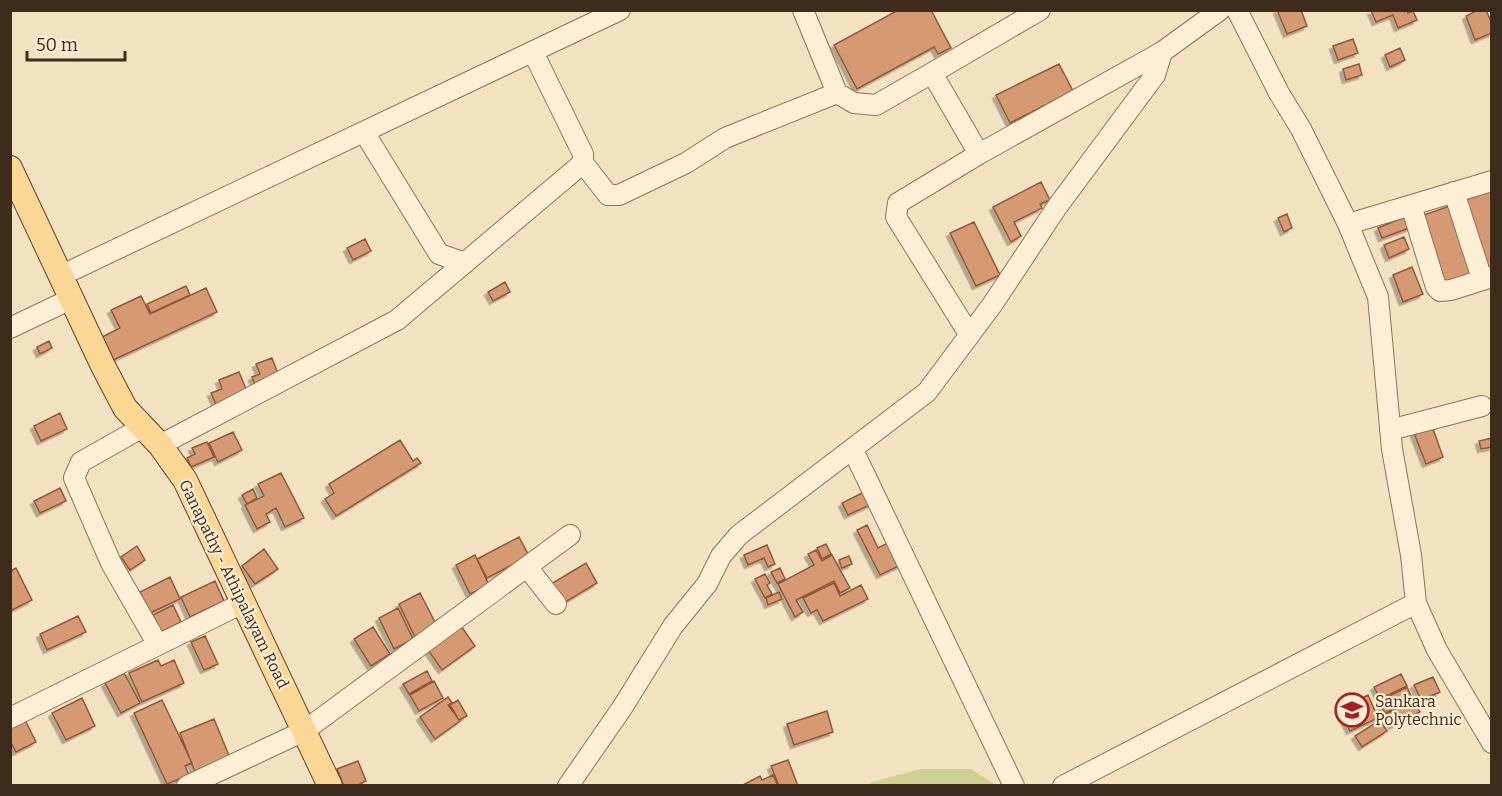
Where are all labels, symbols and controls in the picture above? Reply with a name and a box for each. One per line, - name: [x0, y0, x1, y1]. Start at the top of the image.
- scale bar: [27, 24, 124, 62]
- text: 50 m: [36, 34, 78, 56]
- street label: Ganapathy - Athipalayam Road: [175, 477, 293, 692]
- school or university icon: Sankara Polytechnic: [1334, 692, 1370, 728]
- place label: Sankara Polytechnic: [1375, 692, 1462, 729]

